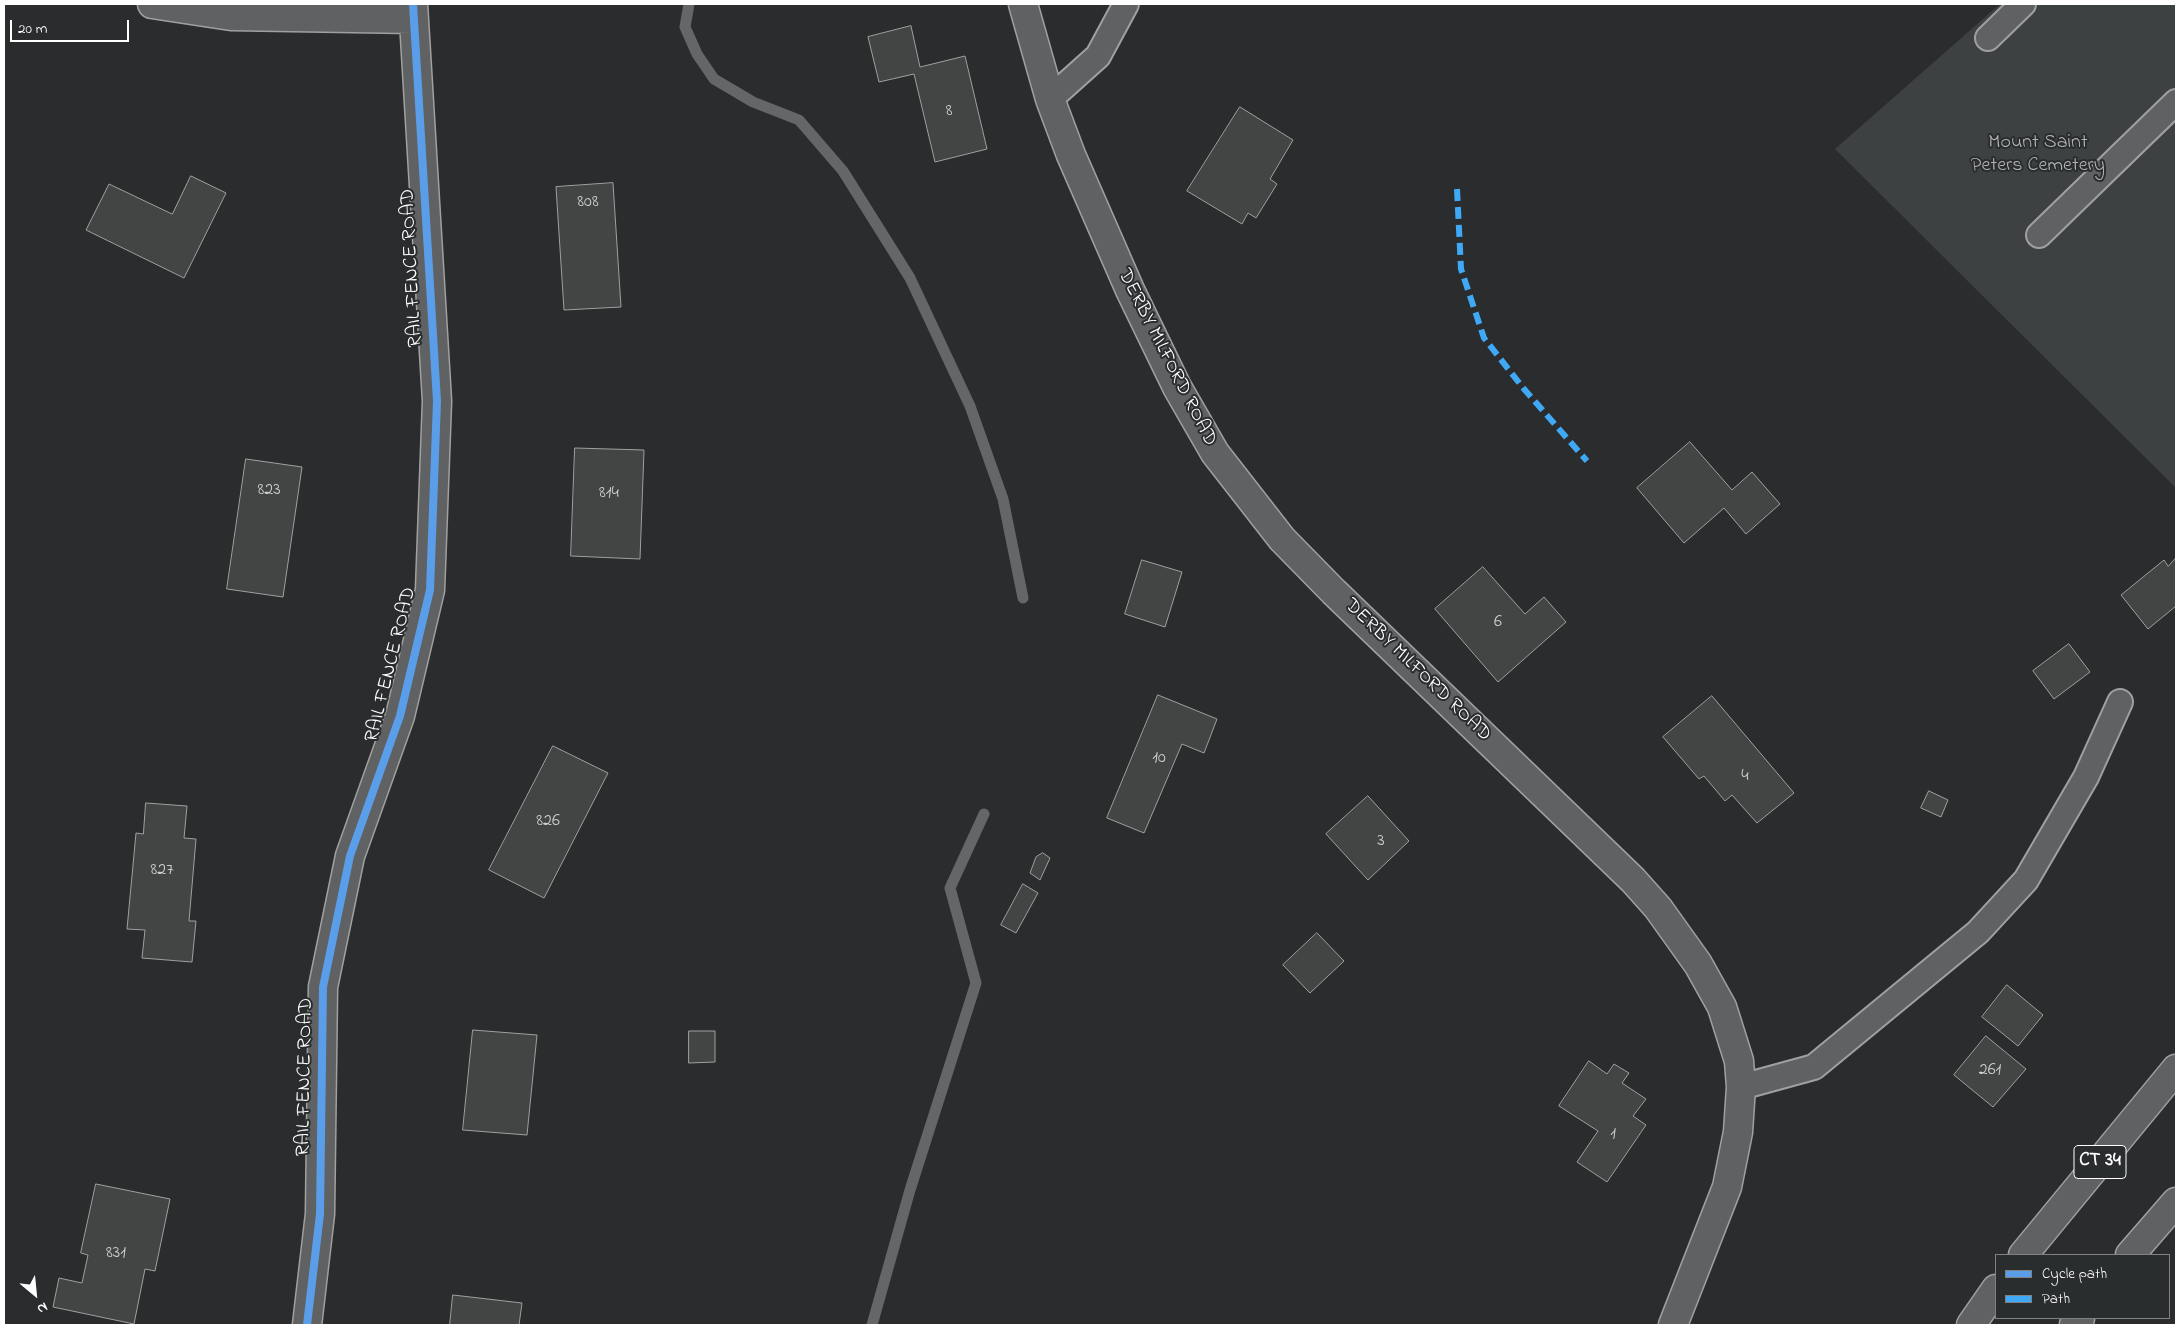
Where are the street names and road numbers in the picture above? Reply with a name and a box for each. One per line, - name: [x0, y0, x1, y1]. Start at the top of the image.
- street label: RAIL FENCE ROAD: [397, 188, 429, 348]
- street label: DERBY MILFORD ROAD: [1111, 266, 1221, 450]
- street label: RAIL FENCE ROAD: [361, 585, 423, 745]
- street label: DERBY MILFORD ROAD: [1338, 595, 1496, 747]
- street label: RAIL FENCE ROAD: [293, 998, 319, 1156]
- road number: CT 34: [2074, 1146, 2126, 1178]

